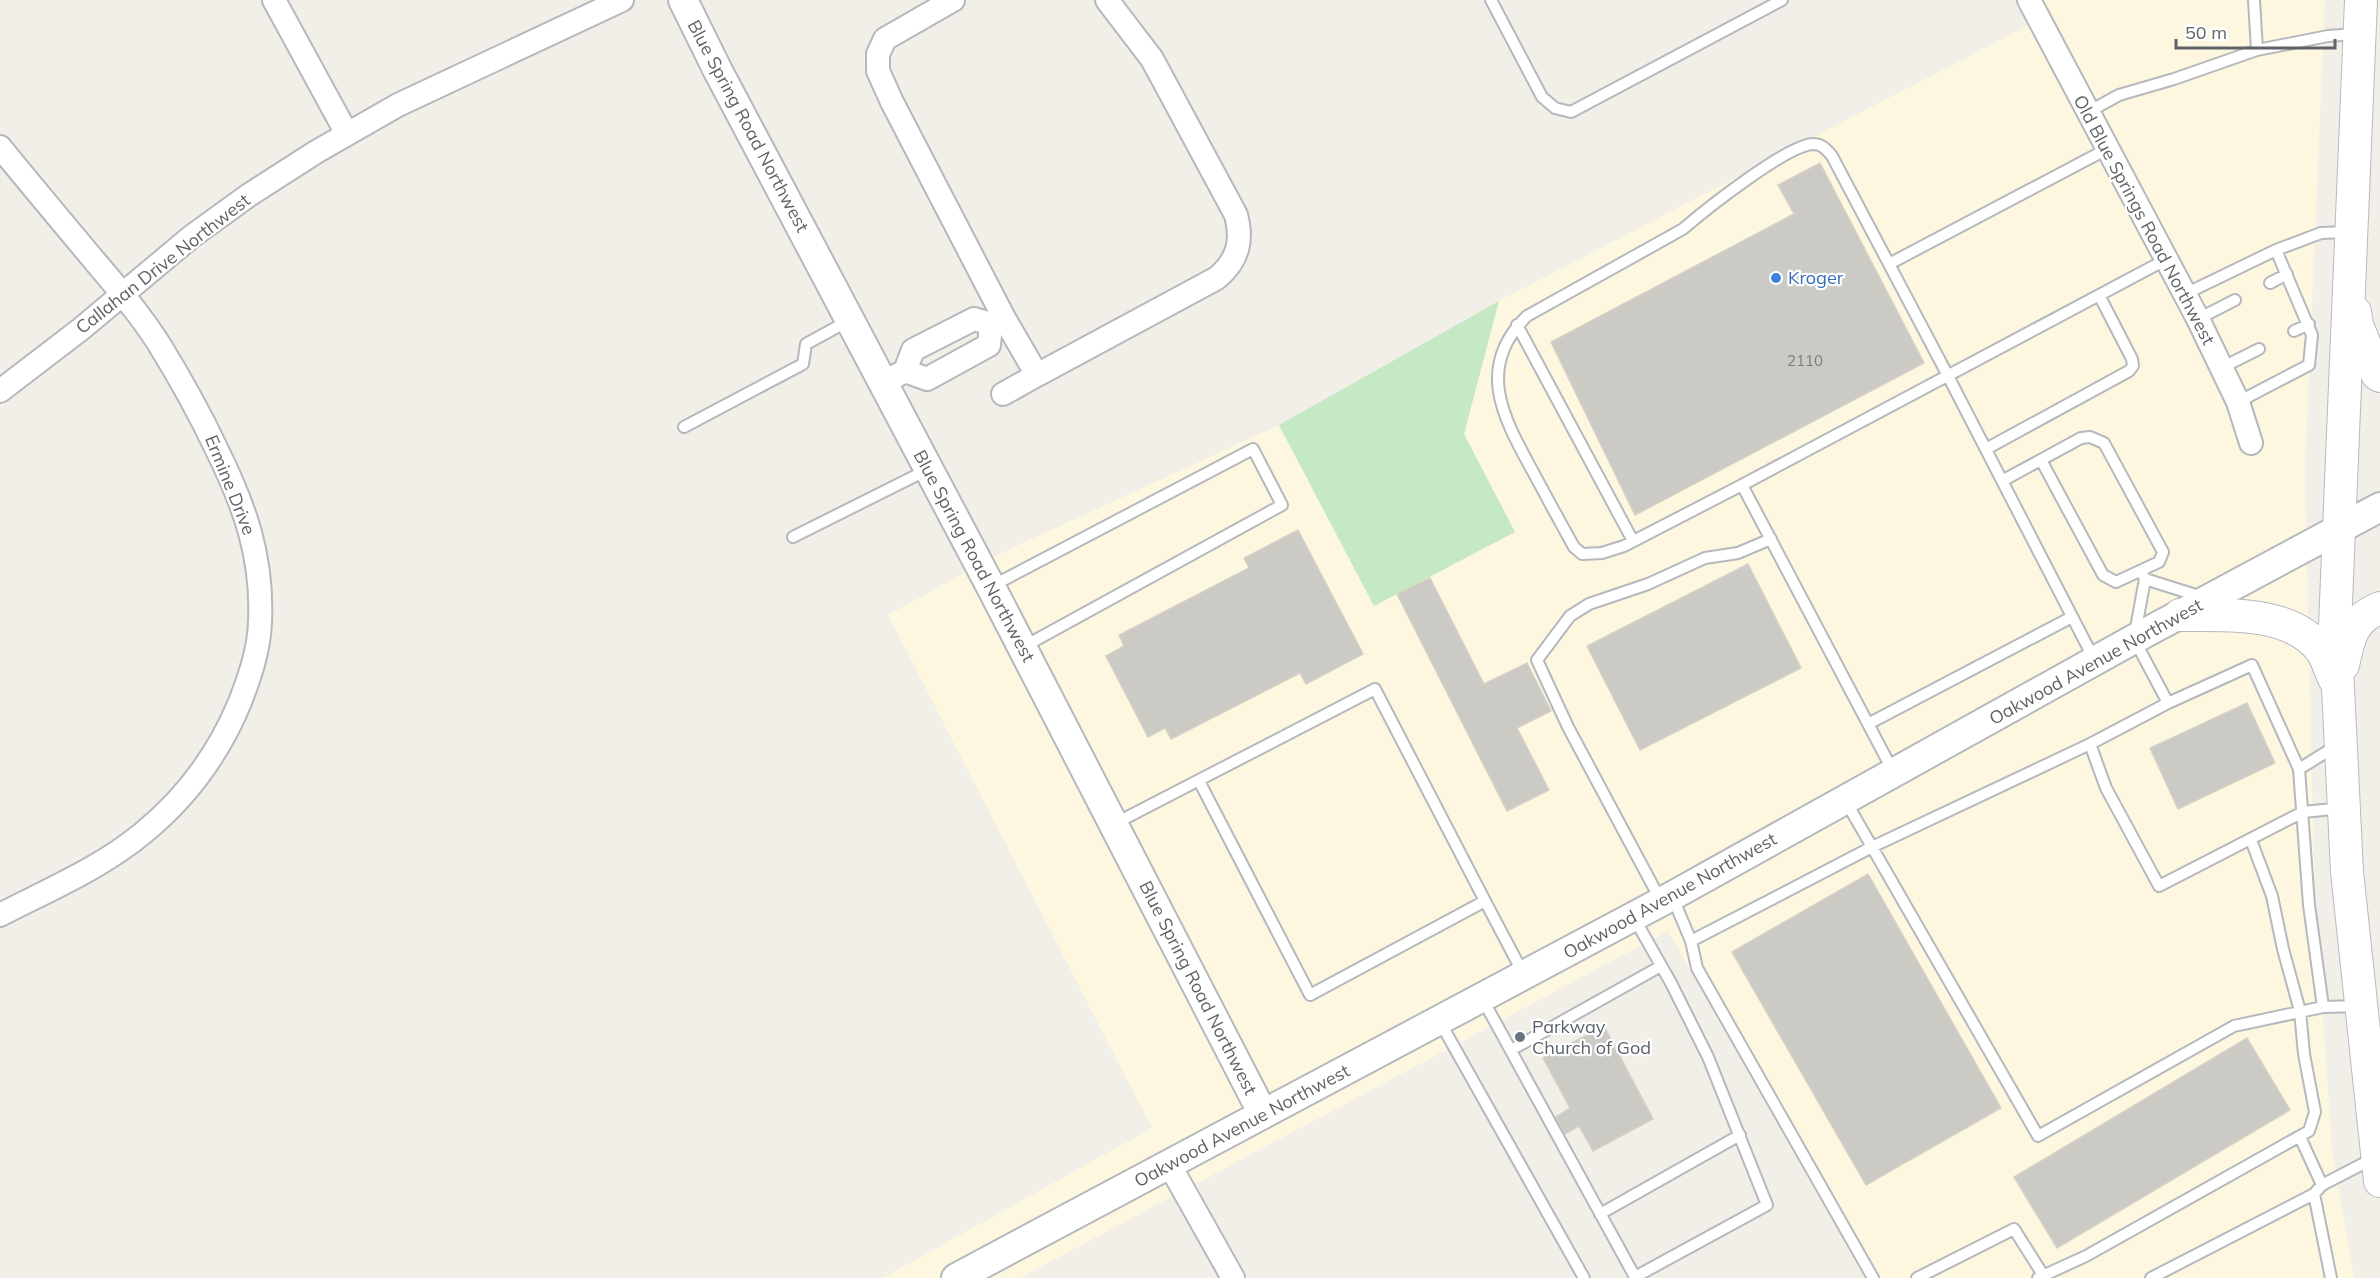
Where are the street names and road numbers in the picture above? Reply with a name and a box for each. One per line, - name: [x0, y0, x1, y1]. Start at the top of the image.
- street label: Blue Spring Road Northwest: [683, 16, 814, 236]
- street label: Old Blue Springs Road Northwest: [2069, 91, 2220, 349]
- street label: Callahan Drive Northwest: [71, 188, 254, 339]
- street label: Ermine Drive: [200, 431, 261, 538]
- street label: Blue Spring Road Northwest: [909, 446, 1040, 666]
- street label: Oakwood Avenue Northwest: [1985, 593, 2207, 730]
- street label: Oakwood Avenue Northwest: [1559, 827, 1781, 964]
- street label: Blue Spring Road Northwest: [1134, 877, 1263, 1099]
- street label: Oakwood Avenue Northwest: [1130, 1059, 1353, 1192]

